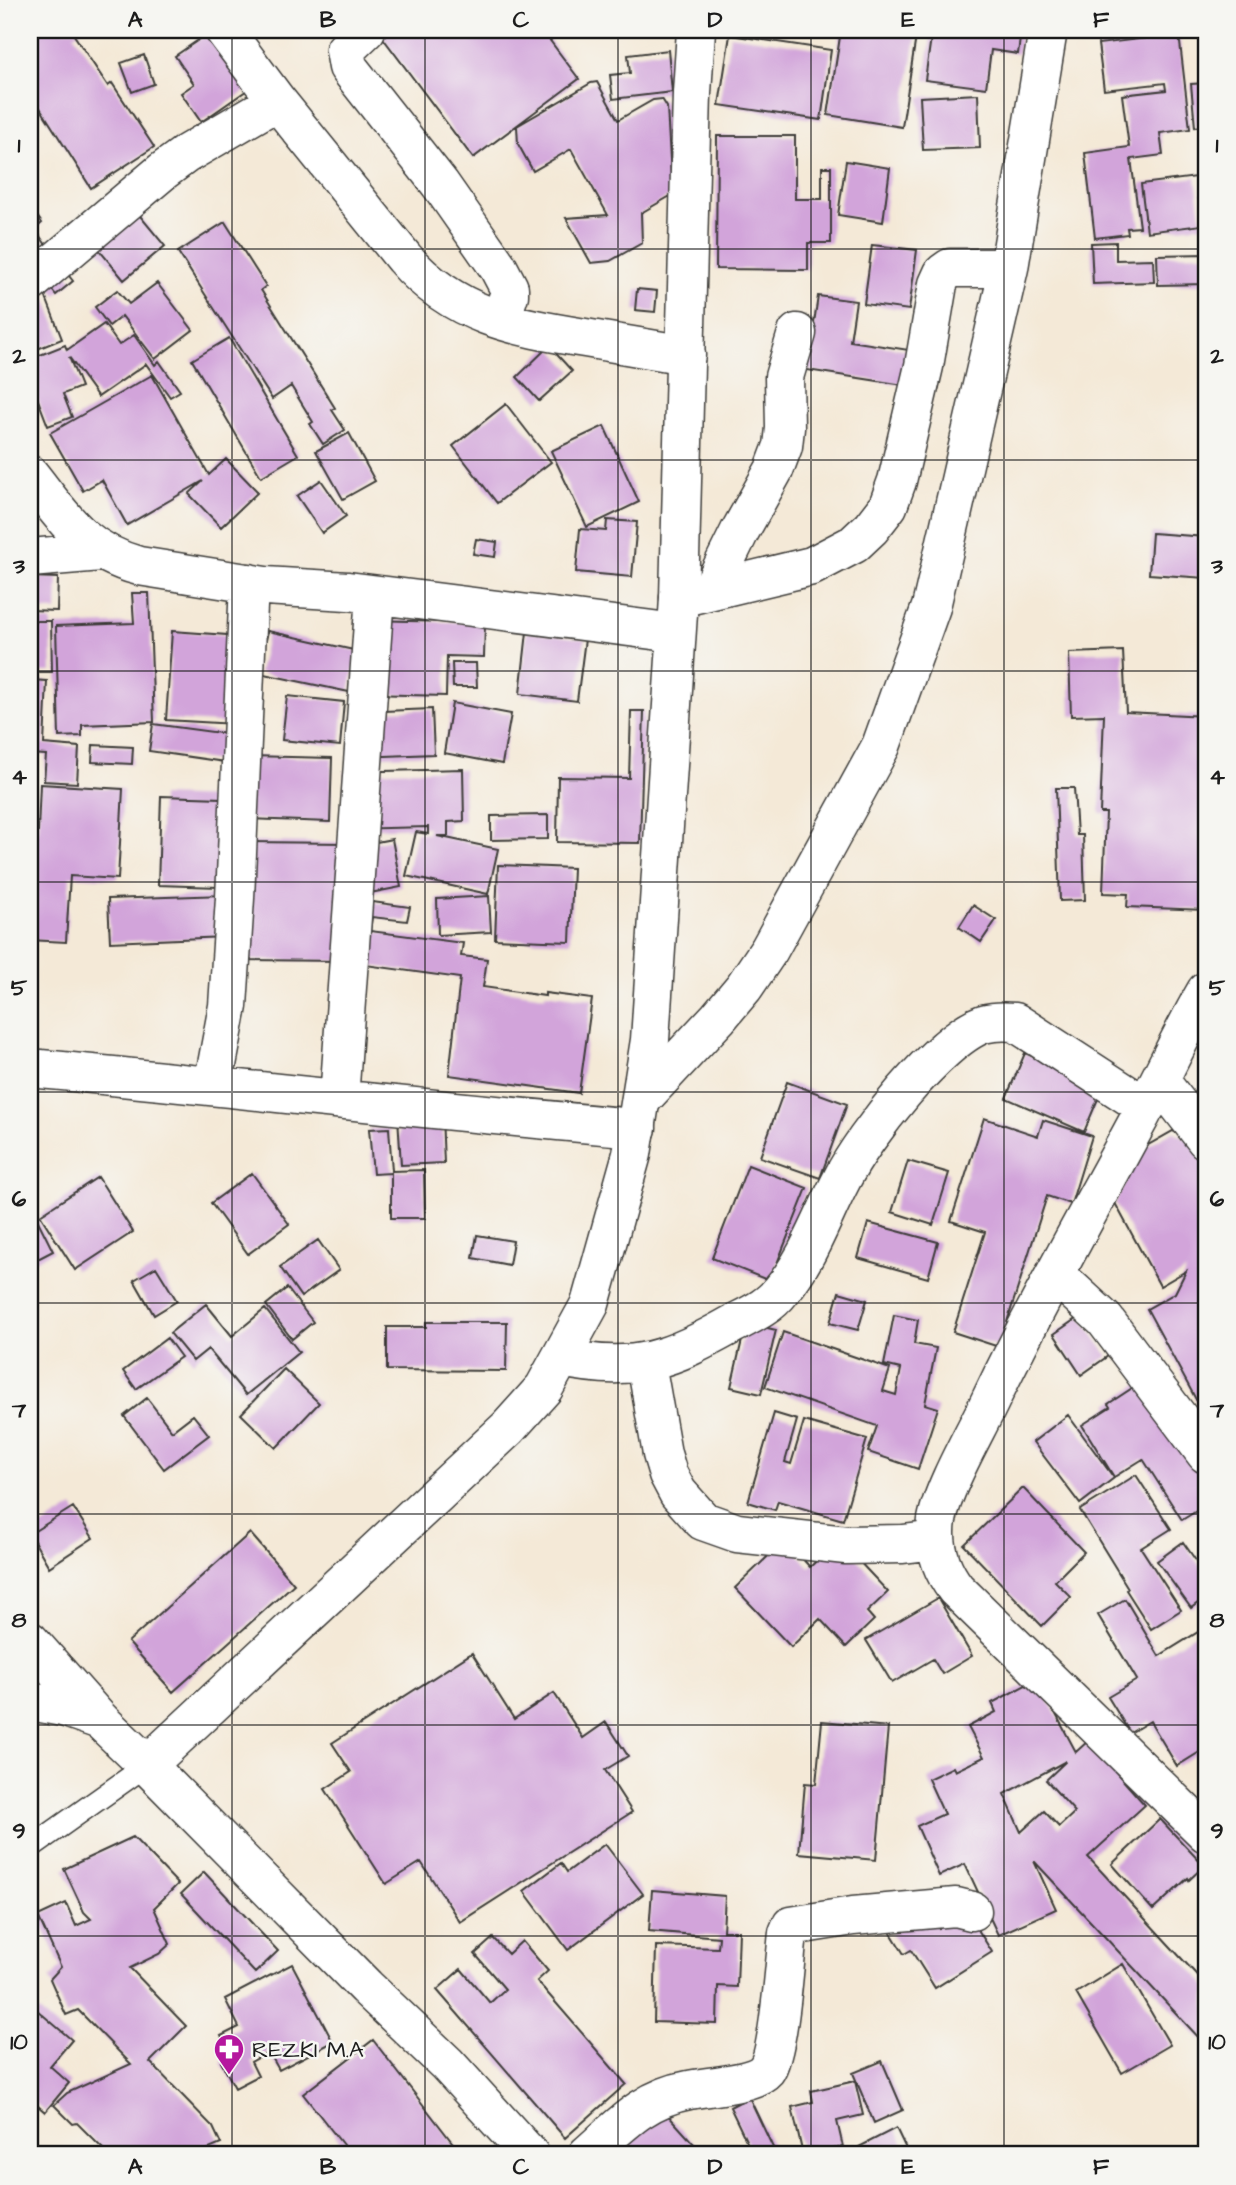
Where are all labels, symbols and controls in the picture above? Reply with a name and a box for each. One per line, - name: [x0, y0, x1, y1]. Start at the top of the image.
- text: A: [128, 4, 143, 36]
- text: B: [320, 4, 337, 36]
- text: C: [513, 4, 530, 36]
- text: D: [708, 4, 723, 36]
- text: E: [901, 4, 915, 36]
- text: F: [1093, 4, 1110, 36]
- text: 1: [18, 129, 21, 161]
- text: 1: [1216, 129, 1219, 161]
- text: 2: [11, 340, 26, 372]
- text: 2: [1209, 340, 1224, 372]
- text: 3: [12, 550, 25, 582]
- text: 3: [1210, 550, 1223, 582]
- text: 4: [11, 761, 27, 793]
- text: 4: [1209, 761, 1225, 793]
- text: 5: [11, 972, 28, 1004]
- text: 5: [1209, 972, 1226, 1004]
- text: 6: [12, 1183, 27, 1215]
- text: 6: [1210, 1183, 1225, 1215]
- text: 7: [11, 1394, 27, 1426]
- text: 7: [1209, 1394, 1225, 1426]
- text: 8: [12, 1604, 27, 1636]
- text: 8: [1210, 1604, 1225, 1636]
- text: 9: [12, 1815, 26, 1847]
- text: 9: [1210, 1815, 1224, 1847]
- text: 10: [10, 2026, 28, 2058]
- text: 10: [1208, 2026, 1226, 2058]
- pharmacy icon: REZKI M.A: [212, 2032, 246, 2076]
- place label: REZKI M.A: [252, 2034, 364, 2066]
- text: A: [128, 2151, 143, 2183]
- text: B: [320, 2151, 337, 2183]
- text: C: [513, 2151, 530, 2183]
- text: D: [708, 2151, 723, 2183]
- text: E: [901, 2151, 915, 2183]
- text: F: [1093, 2151, 1110, 2183]

